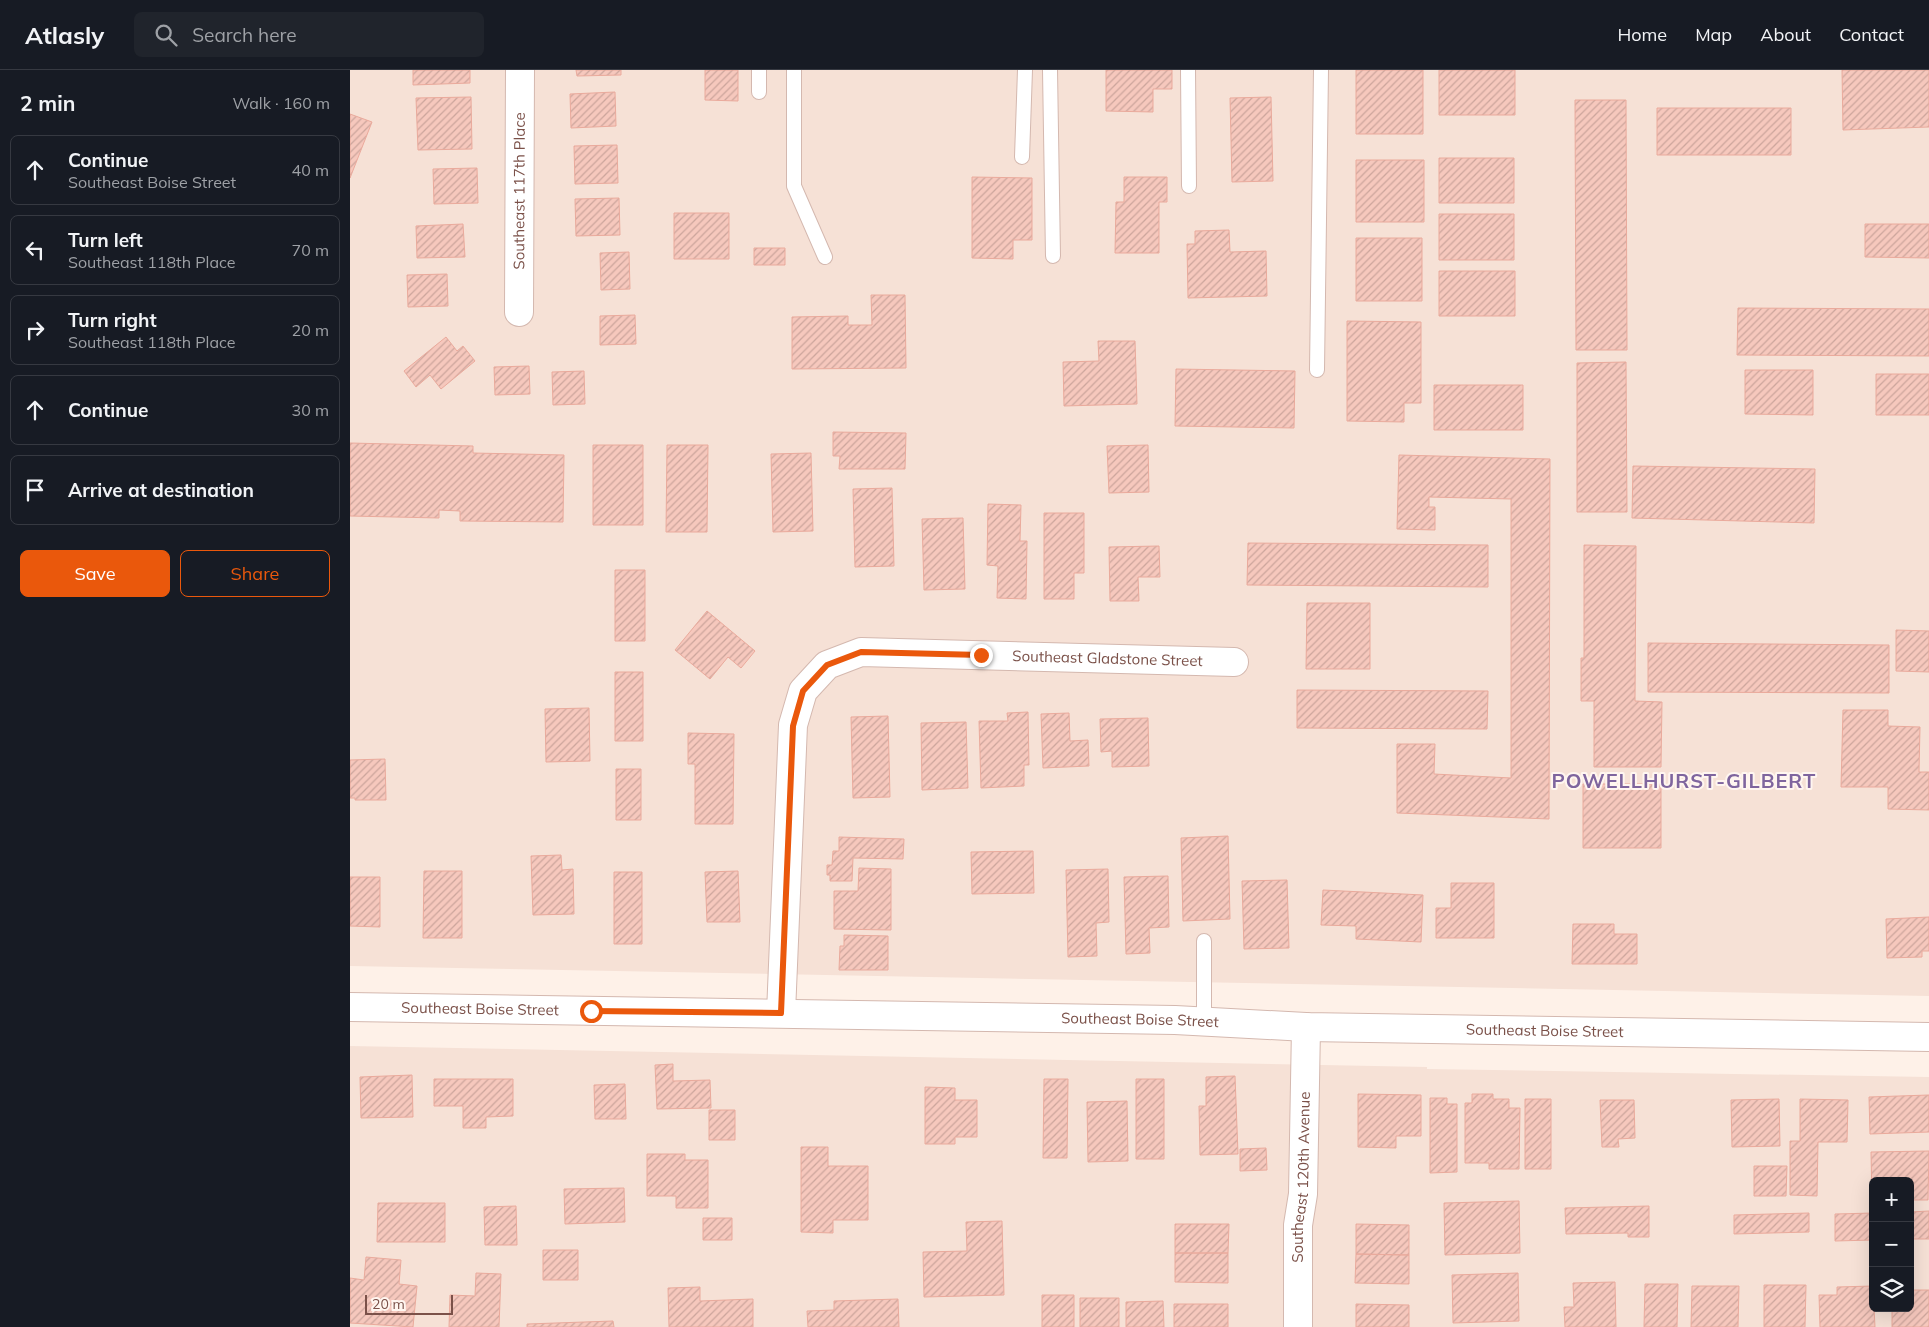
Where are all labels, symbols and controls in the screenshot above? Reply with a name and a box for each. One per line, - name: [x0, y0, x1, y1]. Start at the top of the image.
- search box: [134, 12, 484, 57]
- text: Atlasly: [25, 20, 104, 50]
- icon: search: [152, 21, 180, 49]
- text: Search here: [192, 23, 297, 47]
- text: Home: [1617, 23, 1667, 46]
- text: Map: [1695, 23, 1732, 46]
- text: About: [1760, 23, 1811, 46]
- text: Contact: [1839, 23, 1904, 46]
- text: 2 min: [20, 90, 75, 116]
- text: Walk · 160 m: [232, 93, 330, 113]
- street label: Southeast 117th Place: [509, 112, 529, 270]
- text: Continue: [68, 148, 148, 172]
- icon: ahead: [21, 156, 49, 184]
- text: 40 m: [292, 160, 329, 180]
- text: Southeast Boise Street: [68, 172, 236, 192]
- text: Turn left: [68, 228, 143, 252]
- icon: left: [21, 236, 49, 264]
- text: 70 m: [292, 240, 329, 260]
- text: Southeast 118th Place: [68, 252, 236, 272]
- text: Turn right: [68, 308, 157, 332]
- icon: right: [21, 316, 49, 344]
- text: 20 m: [292, 320, 329, 340]
- text: Southeast 118th Place: [68, 332, 236, 352]
- icon: ahead: [21, 396, 49, 424]
- text: Continue: [68, 398, 148, 422]
- text: 30 m: [292, 400, 329, 420]
- icon: arrive: [21, 476, 49, 504]
- text: Arrive at destination: [68, 478, 254, 502]
- button: Save: [20, 550, 170, 597]
- button: Share: [180, 550, 330, 597]
- route end: [970, 644, 993, 667]
- street label: Southeast Gladstone Street: [1012, 646, 1203, 670]
- district label: POWELLHURST-GILBERT: [1552, 768, 1816, 793]
- street label: Southeast Boise Street: [401, 998, 559, 1019]
- route start: [580, 1000, 603, 1023]
- street label: Southeast Boise Street: [1061, 1008, 1219, 1031]
- street label: Southeast Boise Street: [1466, 1020, 1624, 1041]
- street label: Southeast 120th Avenue: [1288, 1091, 1314, 1263]
- map controls: [1869, 1177, 1914, 1312]
- button: +: [1869, 1177, 1914, 1222]
- button: −: [1869, 1222, 1914, 1267]
- button: layers: [1869, 1267, 1914, 1312]
- scale bar: [365, 1292, 452, 1315]
- text: 20 m: [372, 1295, 405, 1313]

